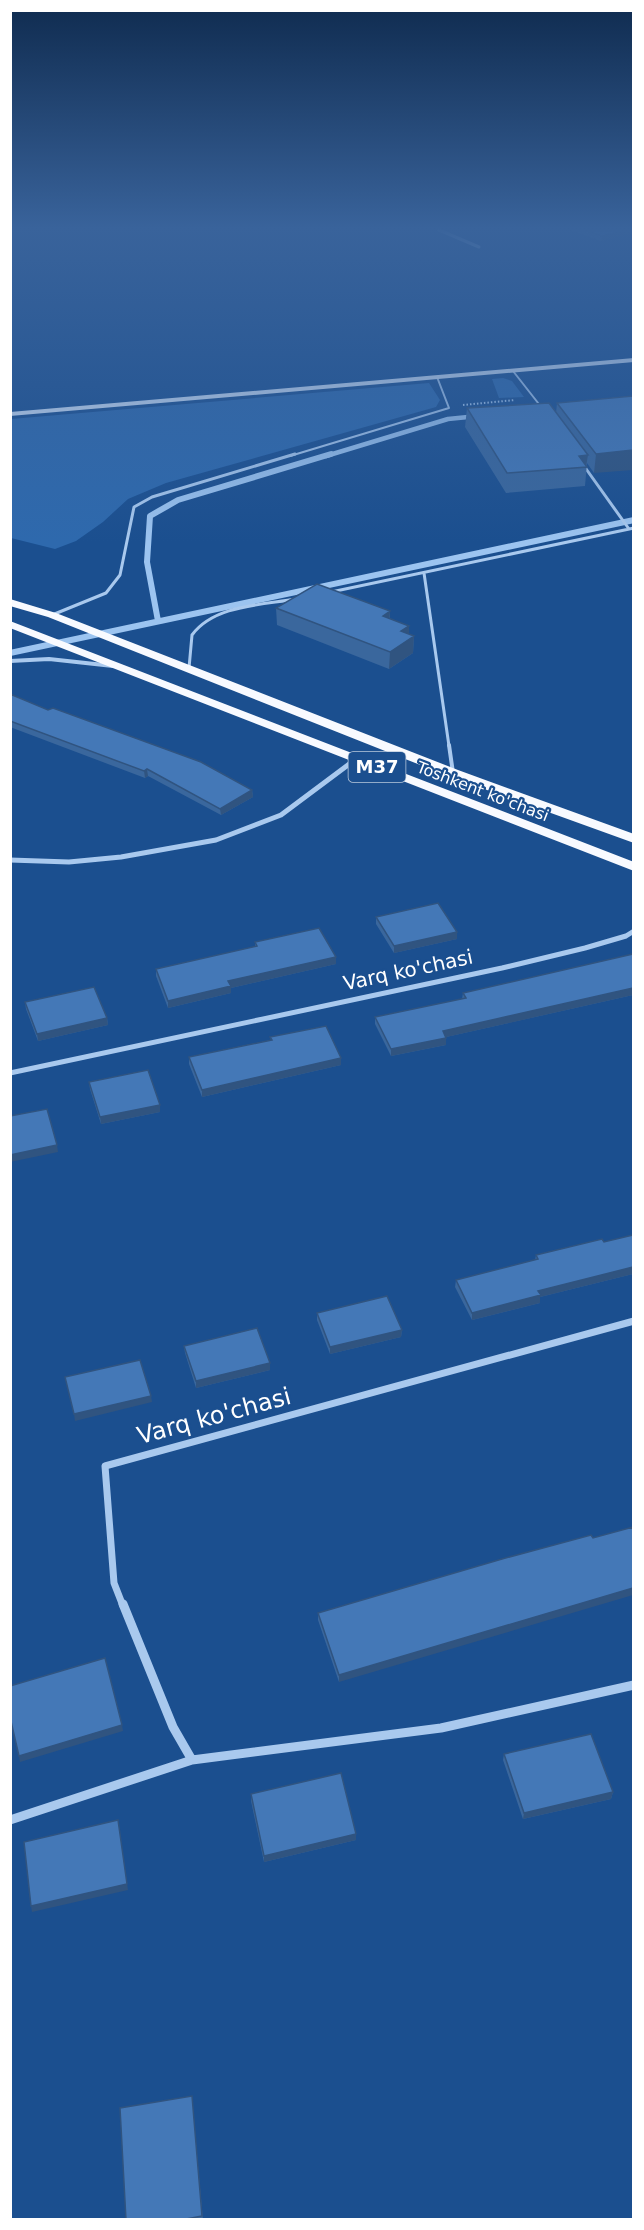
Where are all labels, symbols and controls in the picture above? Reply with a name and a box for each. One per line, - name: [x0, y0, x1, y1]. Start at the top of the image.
- road number: M37: [348, 752, 406, 782]
- street label: Toshkent ko'chasi: [413, 757, 551, 825]
- street label: Varq ko'chasi: [341, 945, 475, 995]
- street label: Varq ko'chasi: [134, 1382, 294, 1450]

